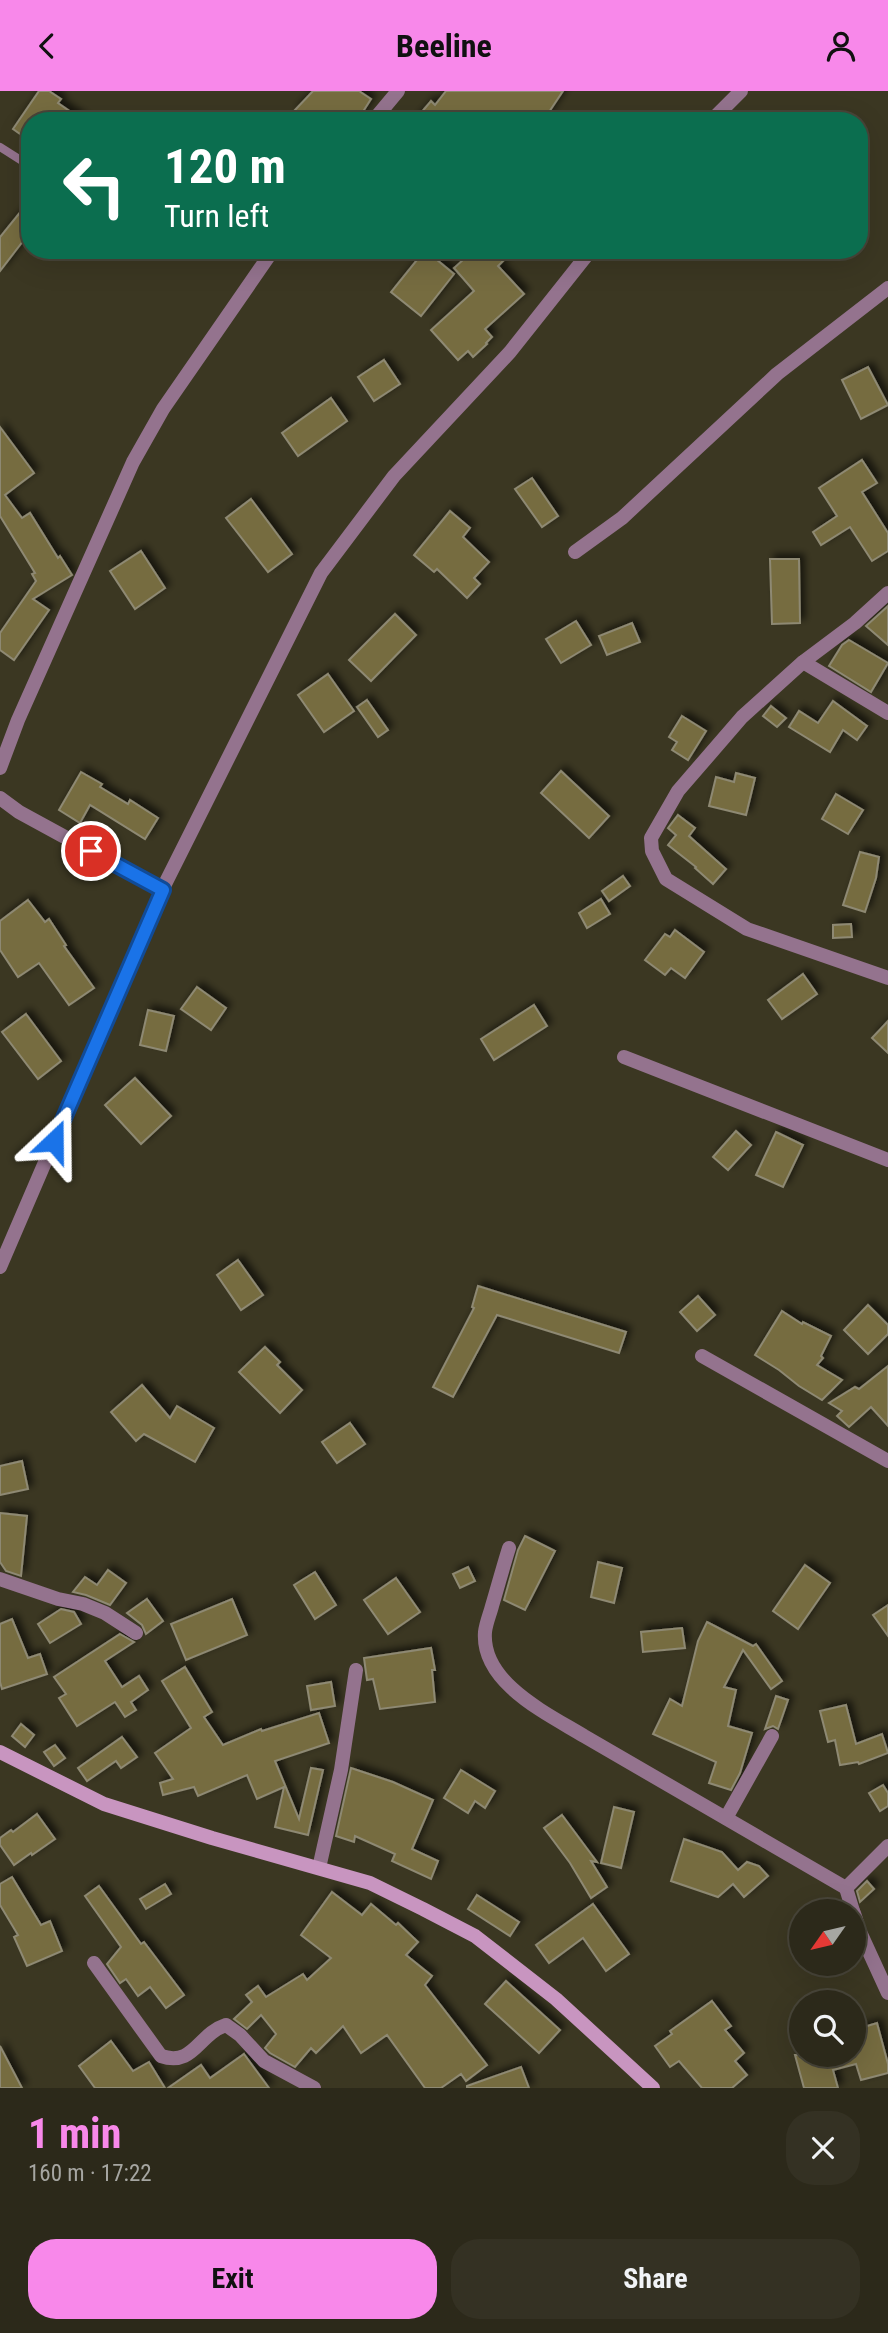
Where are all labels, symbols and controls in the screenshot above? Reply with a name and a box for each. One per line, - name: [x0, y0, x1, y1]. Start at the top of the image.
- icon: back: [28, 27, 66, 65]
- text: Beeline: [396, 27, 492, 65]
- icon: person: [822, 27, 860, 65]
- text: 120 m: [164, 138, 286, 195]
- icon: left: [49, 140, 140, 231]
- text: Turn left: [164, 197, 269, 235]
- pin: [61, 821, 121, 881]
- icon: arrive: [72, 832, 110, 870]
- position arrow: [17, 1104, 91, 1178]
- north arrow: [789, 1899, 866, 1976]
- map controls: [789, 1899, 866, 2067]
- button: search: [789, 1990, 866, 2067]
- text: 1 min: [28, 2109, 121, 2158]
- button: close: [786, 2111, 860, 2185]
- text: 160 m · 17:22: [28, 2160, 152, 2187]
- button: Exit: [28, 2239, 437, 2319]
- button: Share: [451, 2239, 860, 2319]

